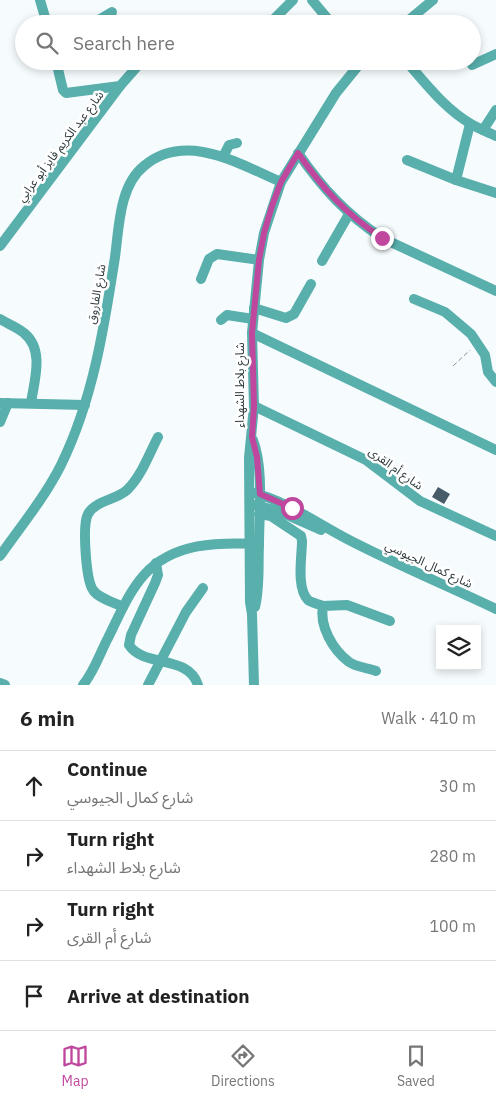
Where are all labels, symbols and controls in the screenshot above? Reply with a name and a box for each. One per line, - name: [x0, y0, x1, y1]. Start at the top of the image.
- search box: [15, 15, 481, 70]
- icon: search: [33, 29, 61, 57]
- text: Search here: [73, 31, 175, 55]
- street label: شارع عبد الكريم فايز أبو عرابي: [13, 87, 109, 206]
- route end: [371, 227, 394, 250]
- street label: شارع الفاروق: [83, 263, 111, 326]
- street label: شارع بلاط الشهداء: [232, 342, 249, 428]
- street label: شارع أم القرى: [365, 443, 426, 494]
- route start: [281, 497, 304, 520]
- street label: شارع كمال الجيوسي: [382, 537, 475, 593]
- map controls: [436, 625, 481, 670]
- button: layers: [436, 625, 481, 670]
- text: 6 min: [20, 704, 75, 732]
- text: Walk · 410 m: [381, 708, 476, 728]
- text: Continue: [67, 757, 147, 781]
- icon: ahead: [20, 772, 48, 800]
- text: 30 m: [439, 776, 476, 796]
- text: شارع كمال الجيوسي: [67, 787, 193, 807]
- text: Turn right: [67, 827, 154, 851]
- icon: right: [20, 842, 48, 870]
- text: 280 m: [429, 846, 476, 866]
- text: شارع بلاط الشهداء: [67, 857, 181, 877]
- text: Turn right: [67, 897, 154, 921]
- icon: right: [20, 912, 48, 940]
- text: 100 m: [429, 916, 476, 936]
- text: شارع أم القرى: [67, 927, 152, 947]
- icon: arrive: [20, 982, 48, 1010]
- text: Arrive at destination: [67, 984, 250, 1008]
- tab: Map: [61, 1042, 89, 1090]
- tab: Directions: [211, 1042, 275, 1090]
- tab: Saved: [397, 1042, 435, 1090]

